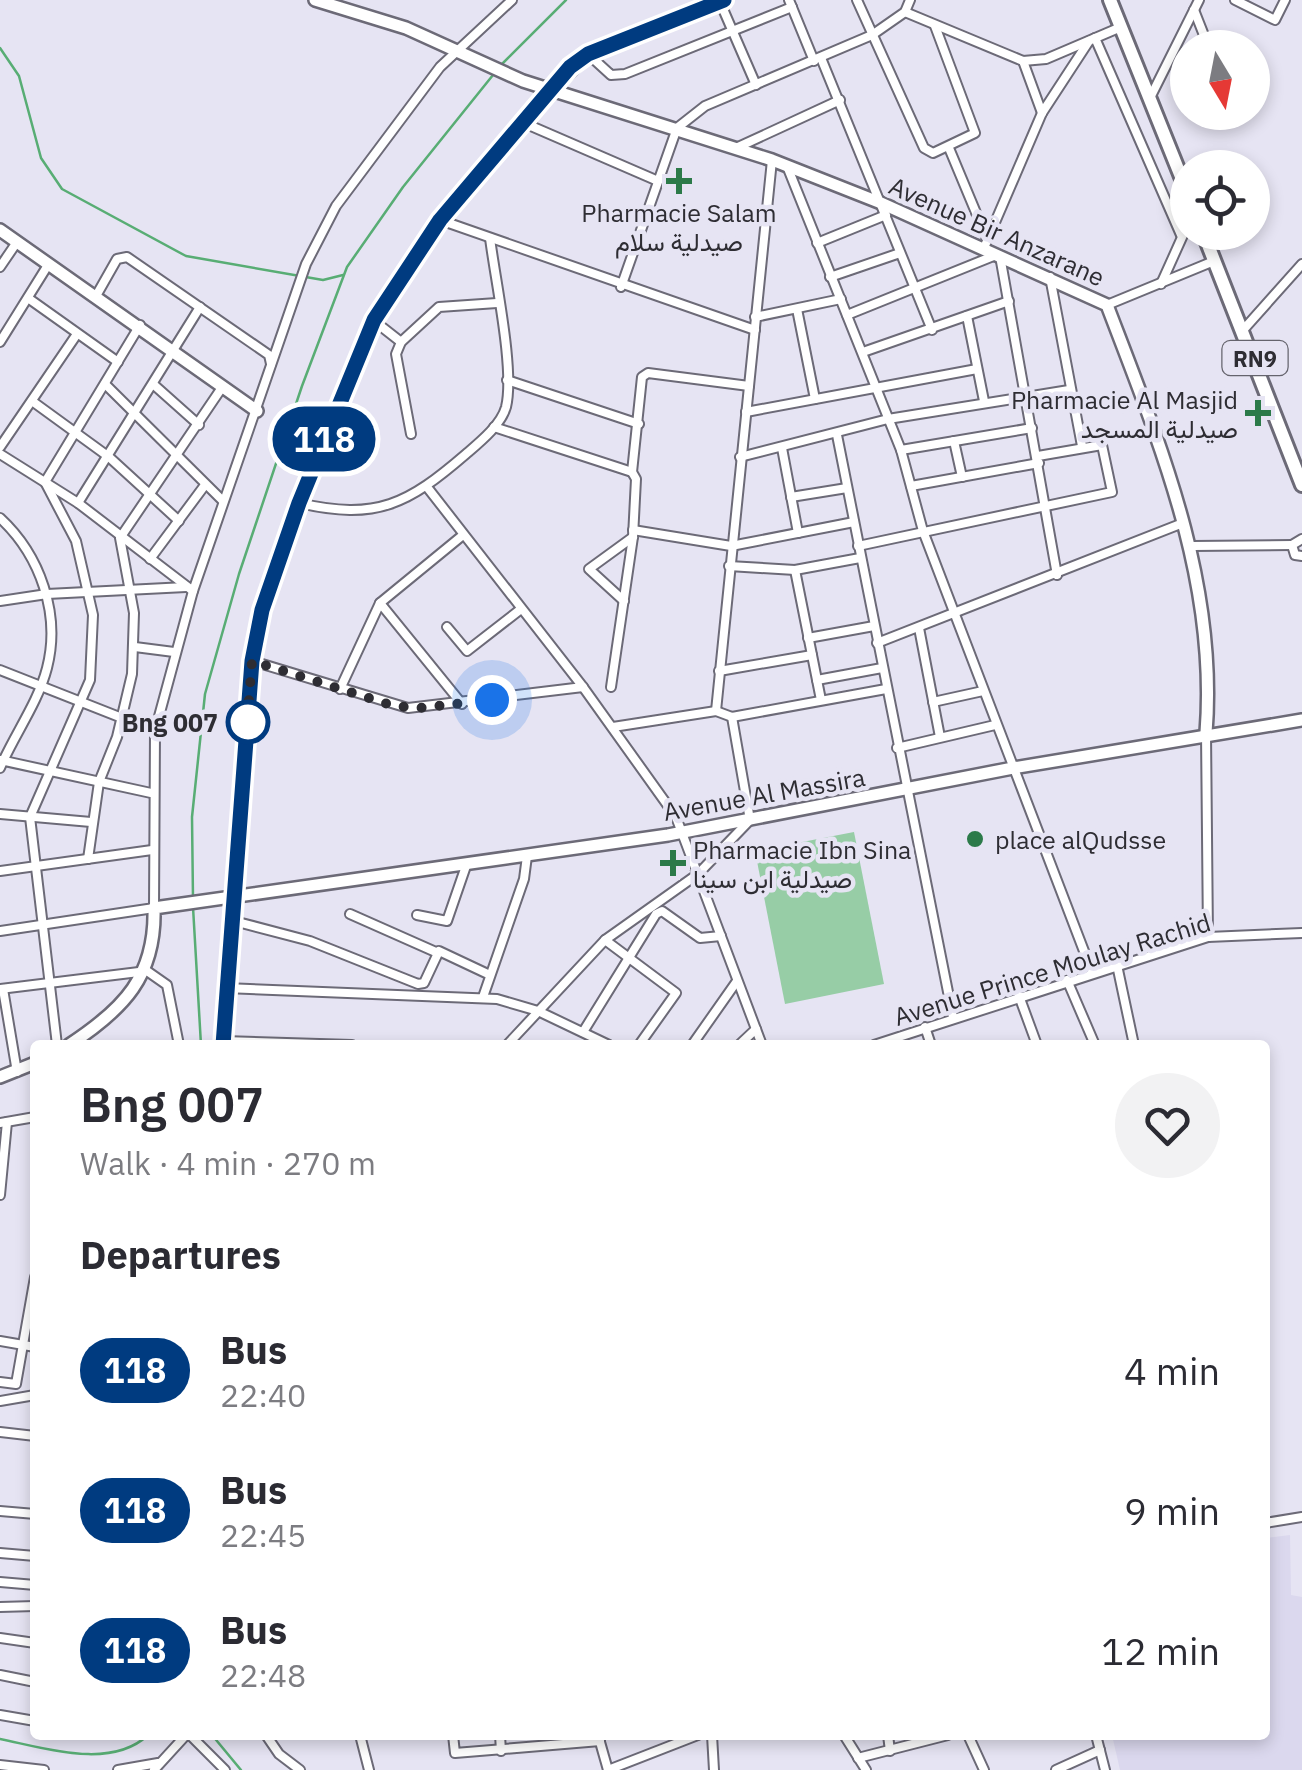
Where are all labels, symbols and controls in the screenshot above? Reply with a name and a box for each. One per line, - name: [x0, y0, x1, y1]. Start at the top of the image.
- north arrow: [1170, 30, 1270, 130]
- map controls: [1170, 30, 1270, 250]
- button: locate: [1170, 150, 1270, 250]
- street label: Avenue Bir Anzarane: [884, 169, 1110, 293]
- marker: Pharmacie Salam صيدلية سلام: [668, 170, 690, 192]
- place label: Pharmacie Salam صيدلية سلام: [581, 196, 777, 259]
- road number: RN9: [1222, 341, 1288, 375]
- place label: Pharmacie Al Masjid صيدلية المسجد: [1011, 383, 1238, 445]
- marker: Pharmacie Al Masjid صيدلية المسجد: [1247, 402, 1269, 424]
- line badge: 118: [266, 406, 382, 472]
- text: 118: [292, 416, 356, 462]
- your location: [467, 675, 517, 725]
- marker: Bng 007: [227, 701, 269, 743]
- place label: Bng 007: [122, 706, 218, 739]
- street label: Avenue Al Massira: [660, 760, 868, 828]
- place label: place alQudsse: [995, 823, 1166, 856]
- marker: place alQudsse: [964, 828, 986, 850]
- place label: Pharmacie Ibn Sina صيدلية ابن سينا: [693, 833, 911, 895]
- marker: Pharmacie Ibn Sina صيدلية ابن سينا: [662, 852, 684, 874]
- street label: Avenue Prince Moulay Rachid: [890, 905, 1214, 1033]
- text: Bng 007: [80, 1073, 264, 1135]
- button: heart: [1115, 1073, 1220, 1178]
- text: Walk · 4 min · 270 m: [80, 1142, 376, 1184]
- text: Departures: [80, 1230, 281, 1279]
- text: Bus: [220, 1325, 287, 1374]
- text: 4 min: [1124, 1346, 1220, 1395]
- text: 118: [103, 1347, 167, 1393]
- text: 22:40: [220, 1374, 306, 1416]
- text: Bus: [220, 1465, 287, 1514]
- text: 9 min: [1124, 1486, 1220, 1535]
- text: 118: [103, 1487, 167, 1533]
- text: 22:45: [220, 1514, 306, 1556]
- text: Bus: [220, 1605, 287, 1654]
- text: 12 min: [1101, 1626, 1220, 1675]
- text: 118: [103, 1627, 167, 1673]
- text: 22:48: [220, 1654, 306, 1696]

